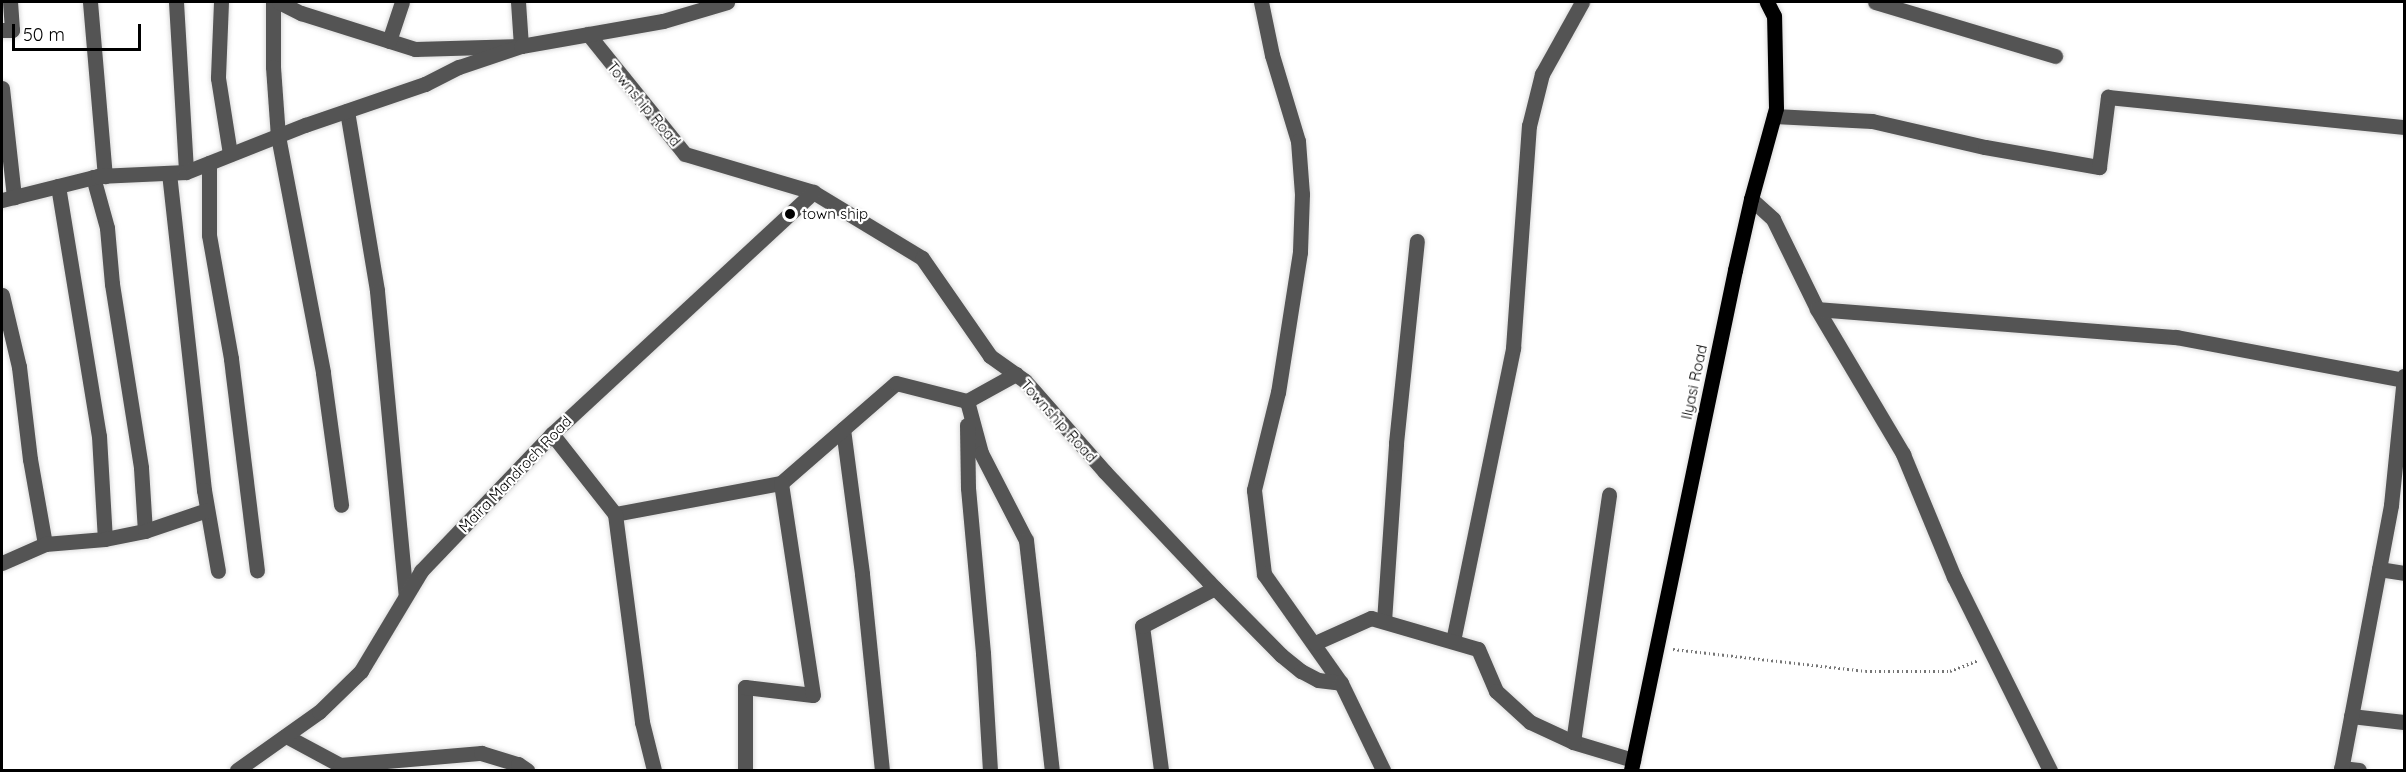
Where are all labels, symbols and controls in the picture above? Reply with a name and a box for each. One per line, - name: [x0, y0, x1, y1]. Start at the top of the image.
- scale bar: [15, 12, 144, 50]
- text: 50 m: [23, 23, 65, 46]
- street label: Township Road: [603, 58, 685, 150]
- place label: town ship: [802, 205, 868, 223]
- marker: town ship: [783, 207, 797, 221]
- street label: Ilyasi Road: [1677, 343, 1711, 421]
- street label: Township Road: [1017, 376, 1101, 466]
- street label: Maira Mandroch Road: [455, 412, 575, 536]

